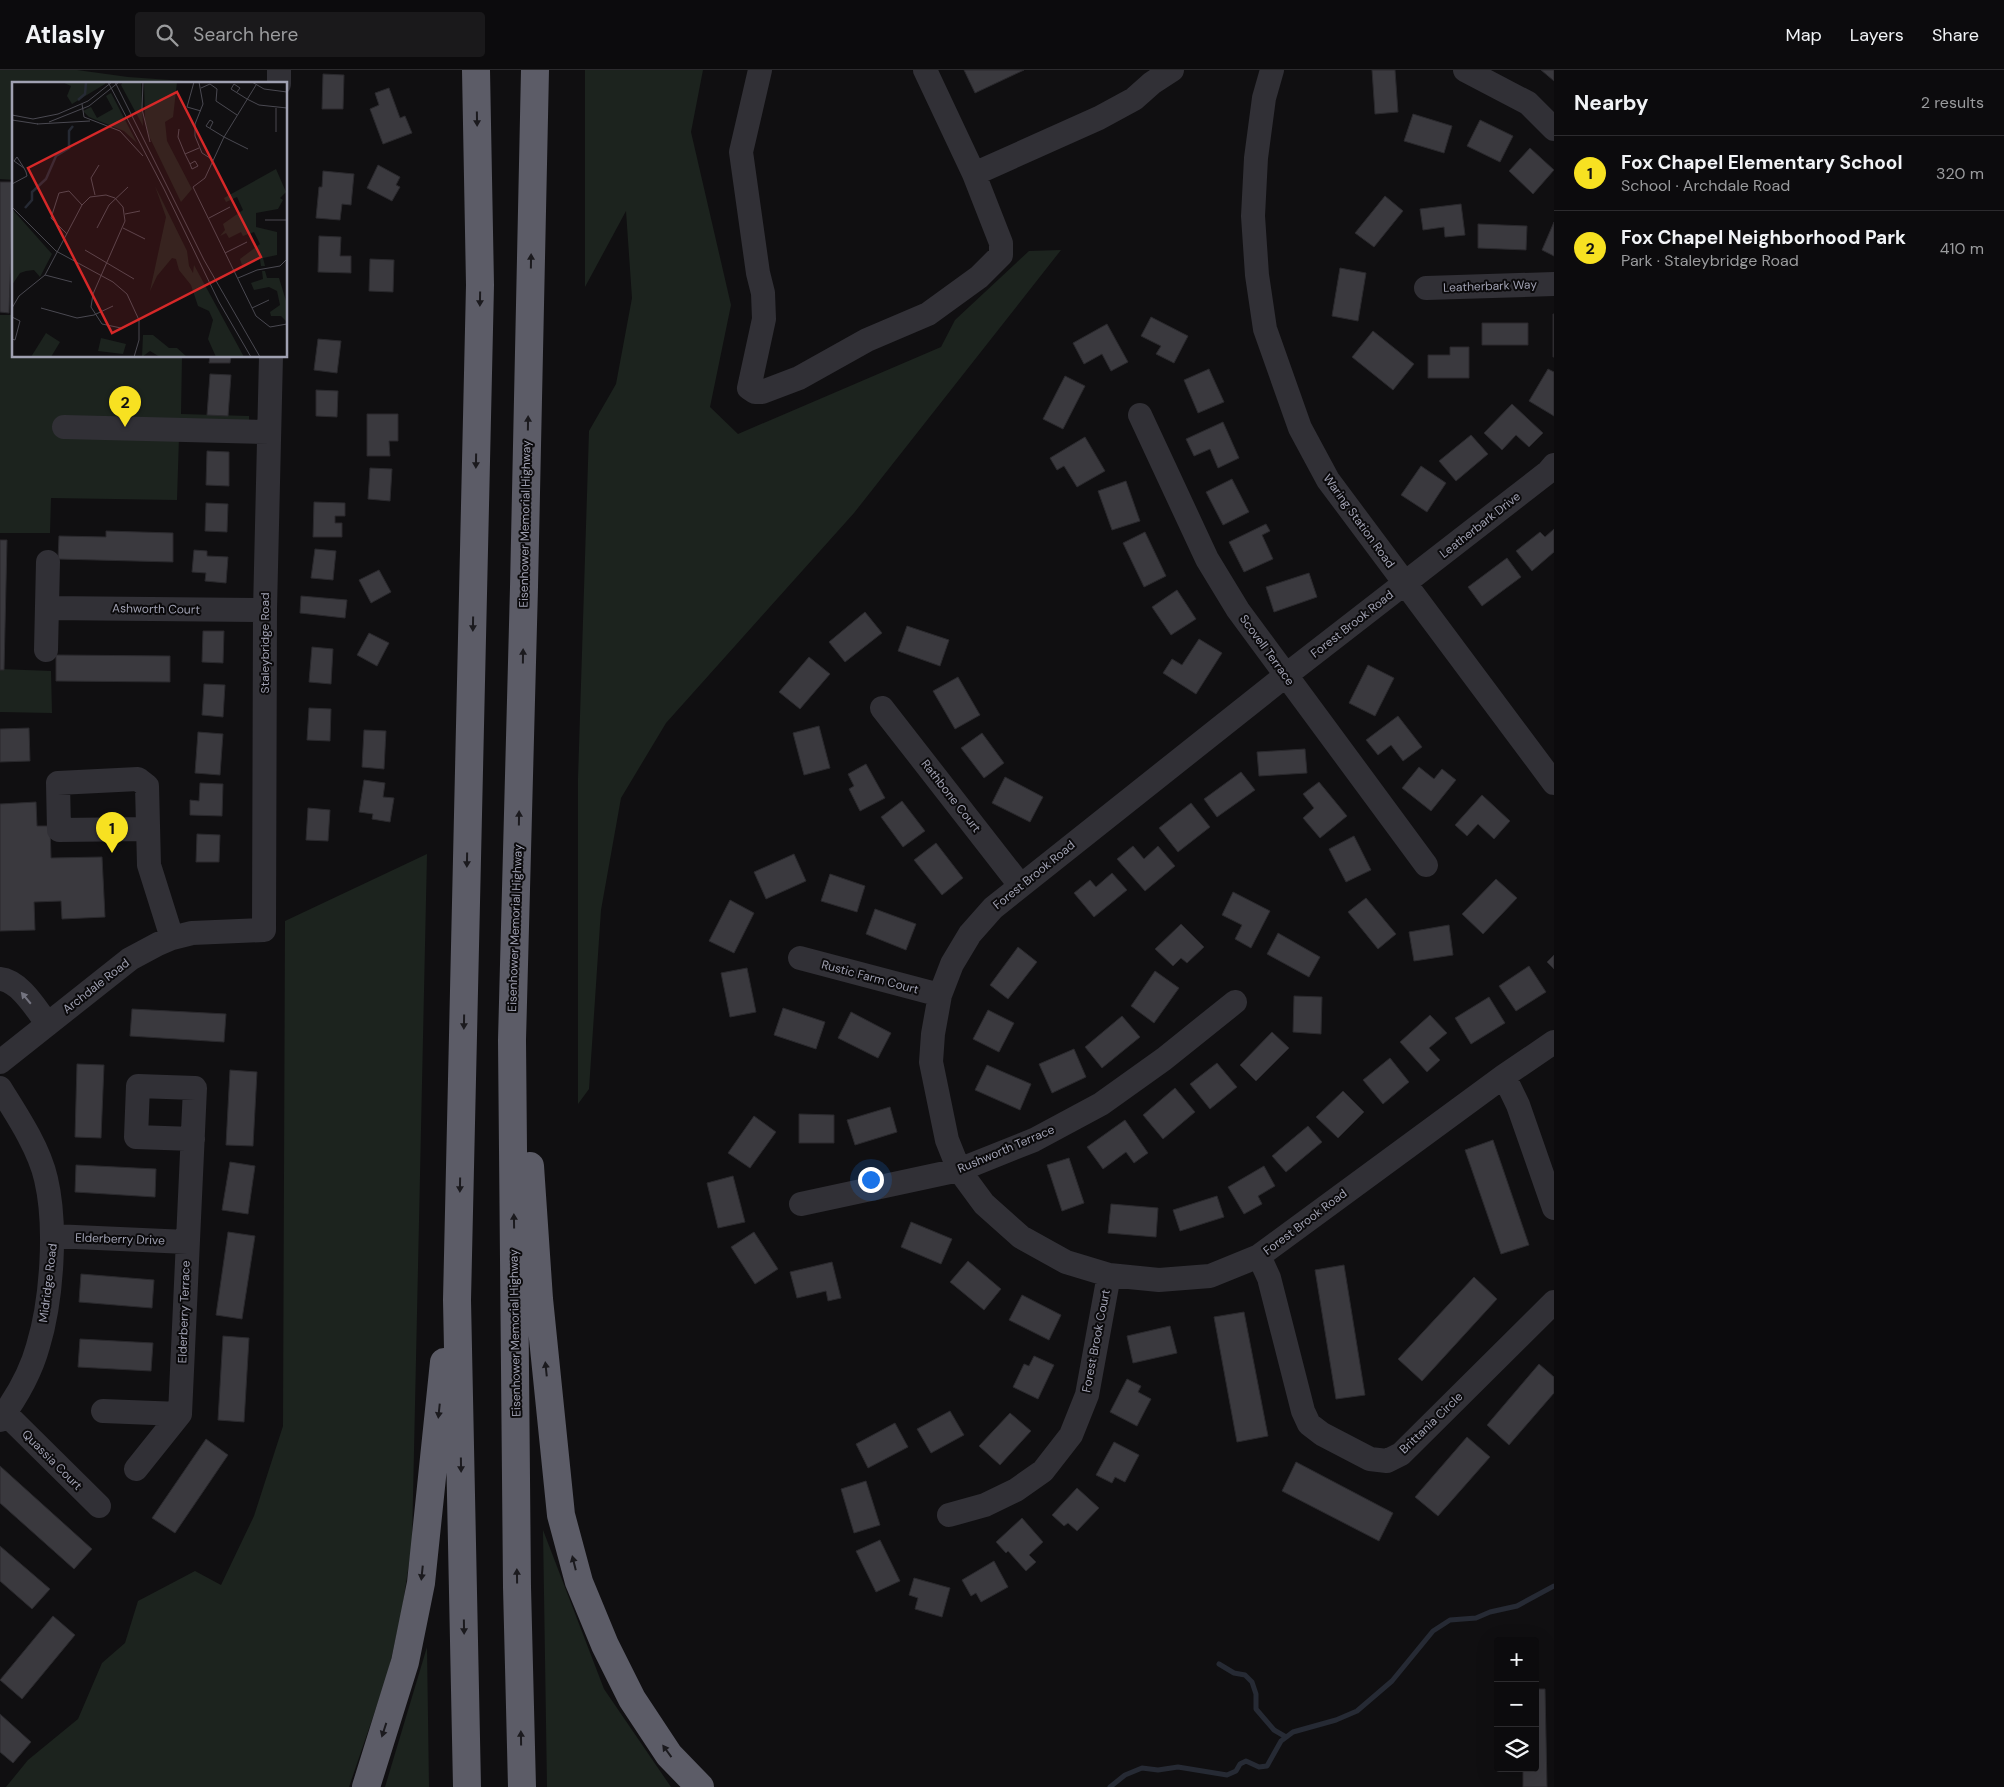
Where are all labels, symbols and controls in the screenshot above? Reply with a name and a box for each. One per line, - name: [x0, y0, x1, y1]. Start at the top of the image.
- search box: [135, 12, 485, 57]
- text: Atlasly: [25, 19, 105, 50]
- icon: search: [153, 21, 181, 49]
- text: Search here: [193, 22, 298, 47]
- text: Map: [1786, 23, 1822, 47]
- text: Layers: [1850, 23, 1904, 47]
- text: Share: [1932, 23, 1979, 47]
- inset map: [12, 82, 288, 358]
- text: Nearby: [1574, 89, 1648, 117]
- text: 2 results: [1921, 92, 1984, 113]
- one-way arrow: [473, 111, 481, 127]
- text: Fox Chapel Elementary School: [1621, 150, 1903, 175]
- text: 1: [1587, 163, 1593, 184]
- text: 320 m: [1936, 163, 1984, 184]
- text: School · Archdale Road: [1621, 175, 1790, 196]
- text: Fox Chapel Neighborhood Park: [1621, 225, 1906, 250]
- text: 2: [1585, 238, 1595, 259]
- text: 410 m: [1940, 238, 1984, 259]
- text: Park · Staleybridge Road: [1621, 250, 1799, 271]
- one-way arrow: [527, 253, 535, 269]
- street label: Leatherbark Way: [1443, 276, 1538, 296]
- one-way arrow: [476, 291, 484, 307]
- pin: 2: [109, 386, 141, 427]
- one-way arrow: [524, 415, 532, 431]
- street label: Eisenhower Memorial Highway: [516, 440, 534, 608]
- one-way arrow: [472, 453, 480, 469]
- street label: Waring Station Road: [1319, 471, 1399, 571]
- street label: Leatherbark Drive: [1436, 488, 1524, 562]
- street label: Forest Brook Road: [1307, 587, 1397, 661]
- street label: Staleybridge Road: [257, 593, 273, 693]
- street label: Ashworth Court: [112, 600, 200, 618]
- street label: Scovell Terrace: [1236, 611, 1298, 689]
- one-way arrow: [469, 616, 477, 632]
- one-way arrow: [519, 648, 527, 664]
- street label: Rathbone Court: [918, 756, 985, 836]
- one-way arrow: [515, 810, 523, 826]
- pin: 1: [96, 812, 128, 853]
- street label: Forest Brook Road: [990, 837, 1078, 913]
- street label: Eisenhower Memorial Highway: [504, 844, 526, 1012]
- one-way arrow: [463, 852, 471, 868]
- street label: Archdale Road: [59, 955, 133, 1017]
- street label: Rustic Farm Court: [820, 956, 921, 998]
- one-way arrow: [20, 992, 32, 1004]
- one-way arrow: [459, 1014, 467, 1030]
- street label: Rushworth Terrace: [955, 1121, 1057, 1177]
- your location: [858, 1167, 884, 1193]
- one-way arrow: [456, 1177, 464, 1193]
- street label: Forest Brook Road: [1260, 1185, 1350, 1259]
- one-way arrow: [510, 1213, 518, 1229]
- street label: Elderberry Drive: [75, 1229, 165, 1249]
- street label: Midridge Road: [35, 1242, 61, 1324]
- street label: Eisenhower Memorial Highway: [506, 1249, 524, 1417]
- street label: Elderberry Terrace: [174, 1260, 194, 1364]
- street label: Forest Brook Court: [1078, 1288, 1114, 1394]
- one-way arrow: [542, 1360, 550, 1376]
- street label: Brittania Circle: [1396, 1389, 1466, 1457]
- one-way arrow: [435, 1403, 443, 1419]
- street label: Quassia Court: [18, 1426, 86, 1494]
- one-way arrow: [457, 1457, 465, 1473]
- one-way arrow: [569, 1555, 577, 1570]
- one-way arrow: [418, 1565, 426, 1581]
- one-way arrow: [513, 1568, 521, 1584]
- one-way arrow: [460, 1619, 468, 1635]
- map controls: [1494, 1637, 1539, 1772]
- button: +: [1494, 1637, 1539, 1682]
- button: −: [1494, 1682, 1539, 1727]
- one-way arrow: [379, 1723, 387, 1738]
- button: layers: [1494, 1727, 1539, 1772]
- one-way arrow: [517, 1730, 525, 1746]
- one-way arrow: [662, 1744, 672, 1758]

